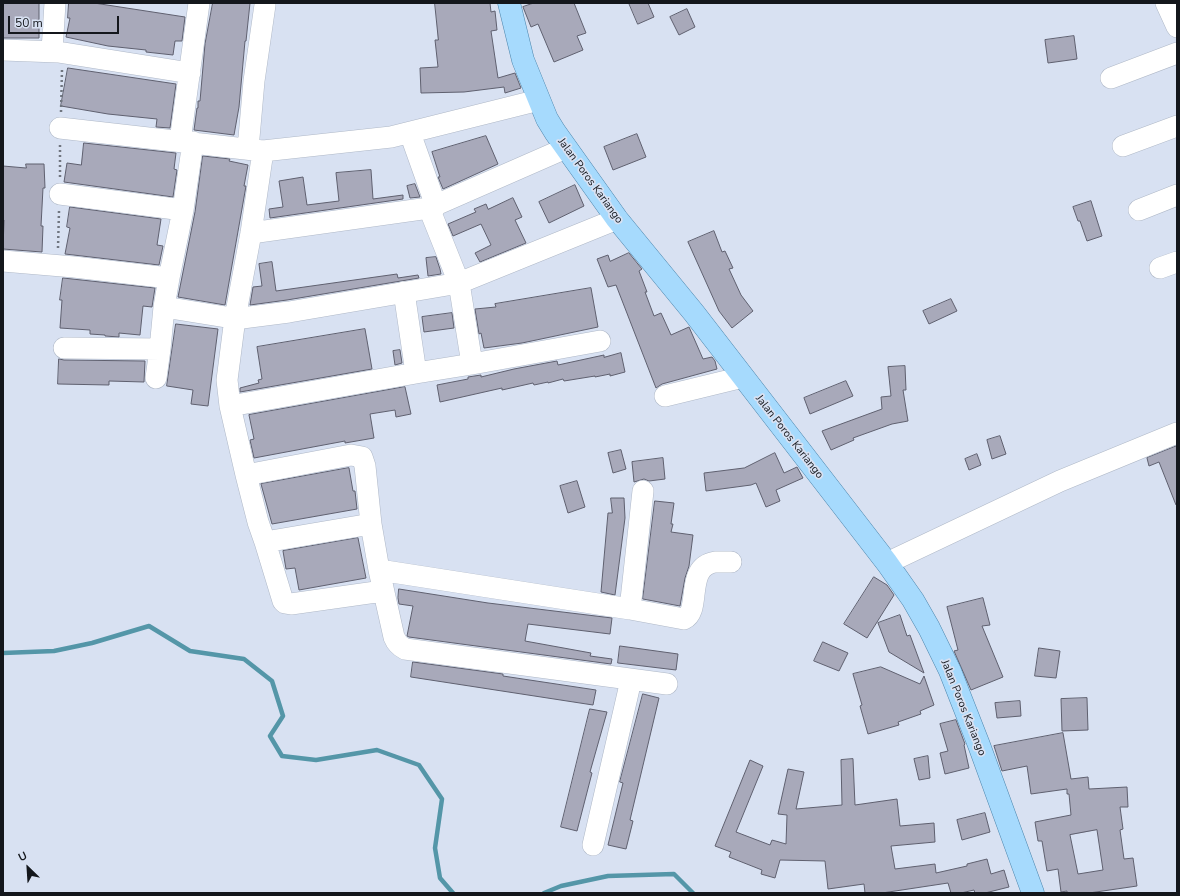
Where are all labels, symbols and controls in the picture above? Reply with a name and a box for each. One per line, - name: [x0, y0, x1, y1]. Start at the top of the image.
- scale bar: [10, 8, 121, 34]
- text: 50 m: [15, 15, 43, 31]
- street label: Jalan Poros Kariango: [555, 136, 625, 226]
- street label: Jalan Poros Kariango: [752, 393, 826, 481]
- street label: Jalan Poros Kariango: [938, 658, 988, 758]
- north arrow: [8, 848, 48, 888]
- text: U: [16, 848, 30, 865]

